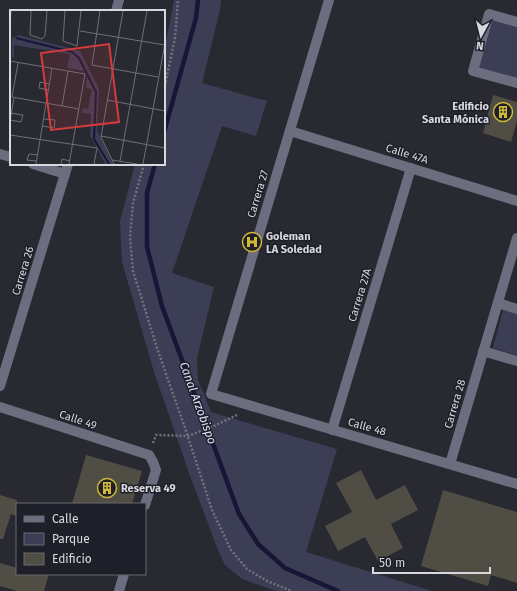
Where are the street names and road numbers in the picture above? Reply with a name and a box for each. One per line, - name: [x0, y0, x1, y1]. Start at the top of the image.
- street label: Calle 47A: [384, 141, 430, 167]
- street label: Carrera 27: [245, 168, 271, 219]
- street label: Carrera 26: [9, 245, 37, 297]
- street label: Carrera 27A: [346, 266, 374, 323]
- street label: Carrera 28: [442, 378, 468, 430]
- street label: Calle 49: [58, 408, 99, 432]
- street label: Calle 48: [346, 415, 388, 439]

